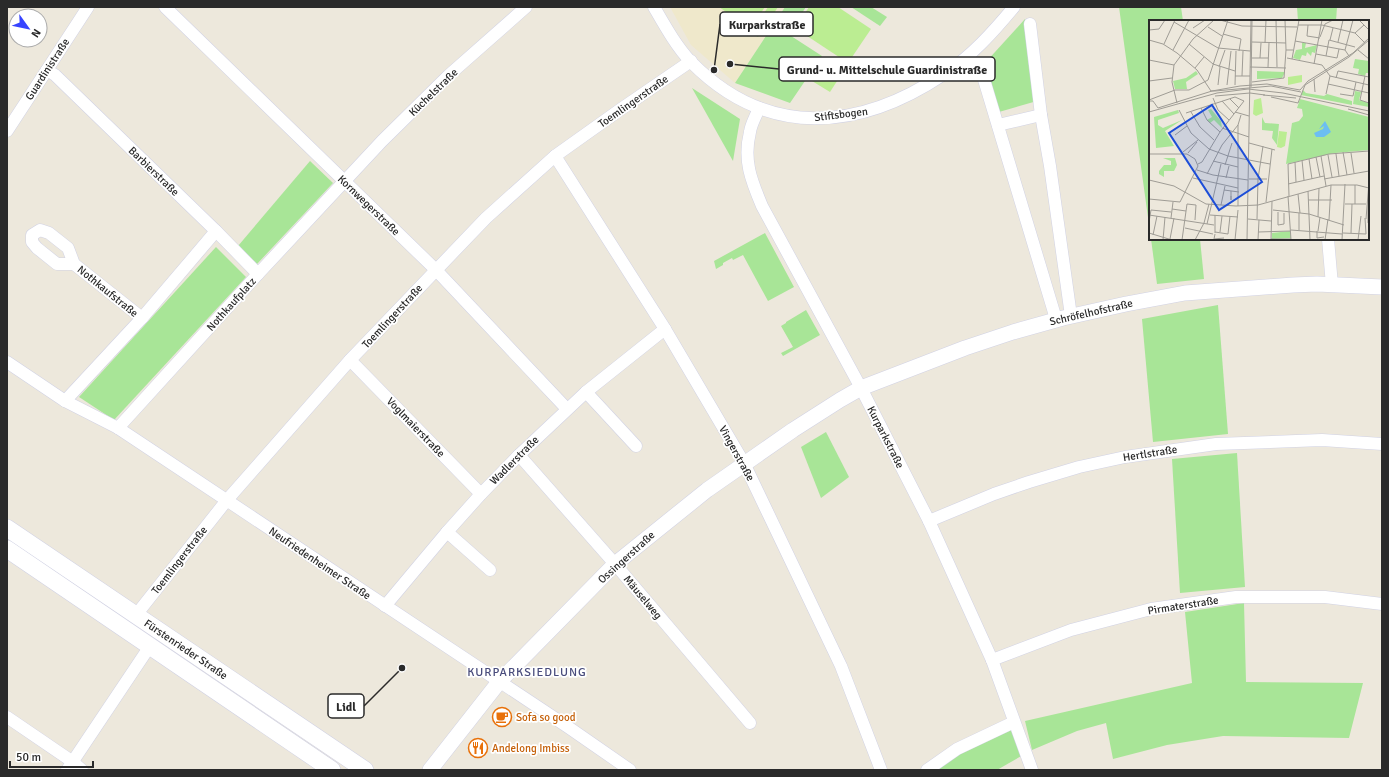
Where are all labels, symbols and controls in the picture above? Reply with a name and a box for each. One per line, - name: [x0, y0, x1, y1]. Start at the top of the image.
- north arrow: [8, 8, 48, 48]
- callout: Kurparkstraße: [720, 12, 813, 36]
- text: Kurparkstraße: [729, 18, 805, 33]
- inset map: [1149, 20, 1369, 240]
- text: N: [28, 26, 44, 40]
- street label: Guardinistraße: [23, 36, 72, 103]
- callout: Grund- u. Mittelschule Guardinistraße: [779, 57, 995, 81]
- text: Grund- u. Mittelschule Guardinistraße: [787, 63, 987, 78]
- street label: Küchelstraße: [406, 66, 460, 119]
- street label: Toemlingerstraße: [596, 72, 671, 130]
- street label: Stiftsbogen: [814, 105, 869, 124]
- street label: Barbierstraße: [126, 144, 182, 199]
- street label: Kornwegerstraße: [335, 172, 402, 238]
- street label: Nothkaufstraße: [75, 263, 141, 320]
- street label: Nothkaufplatz: [204, 275, 259, 334]
- street label: Toemlingerstraße: [359, 282, 425, 351]
- street label: Schröfelhofstraße: [1048, 297, 1134, 328]
- street label: Voglmaierstraße: [384, 395, 447, 460]
- street label: Kurparkstraße: [864, 404, 907, 470]
- street label: Vingerstraße: [716, 423, 757, 483]
- street label: Wadlerstraße: [487, 433, 541, 487]
- street label: Hertlstraße: [1122, 443, 1178, 464]
- street label: Toemlingerstraße: [149, 524, 210, 597]
- street label: Neufriedenheimer Straße: [266, 524, 373, 602]
- street label: Ossingerstraße: [595, 529, 657, 586]
- street label: Mäuselweg: [621, 573, 665, 622]
- street label: Pirmaterstraße: [1147, 593, 1219, 618]
- street label: Fürstenrieder Straße: [141, 617, 230, 682]
- district label: KURPARKSIEDLUNG: [467, 665, 587, 680]
- callout: Lidl: [328, 694, 364, 718]
- text: Lidl: [336, 700, 356, 715]
- cafe icon: Sofa so good: [491, 706, 513, 728]
- place label: Sofa so good: [516, 711, 576, 724]
- restaurant icon: Andelong Imbiss: [467, 737, 489, 759]
- place label: Andelong Imbiss: [492, 742, 570, 755]
- scale bar: [10, 743, 93, 769]
- text: 50 m: [16, 750, 41, 765]

